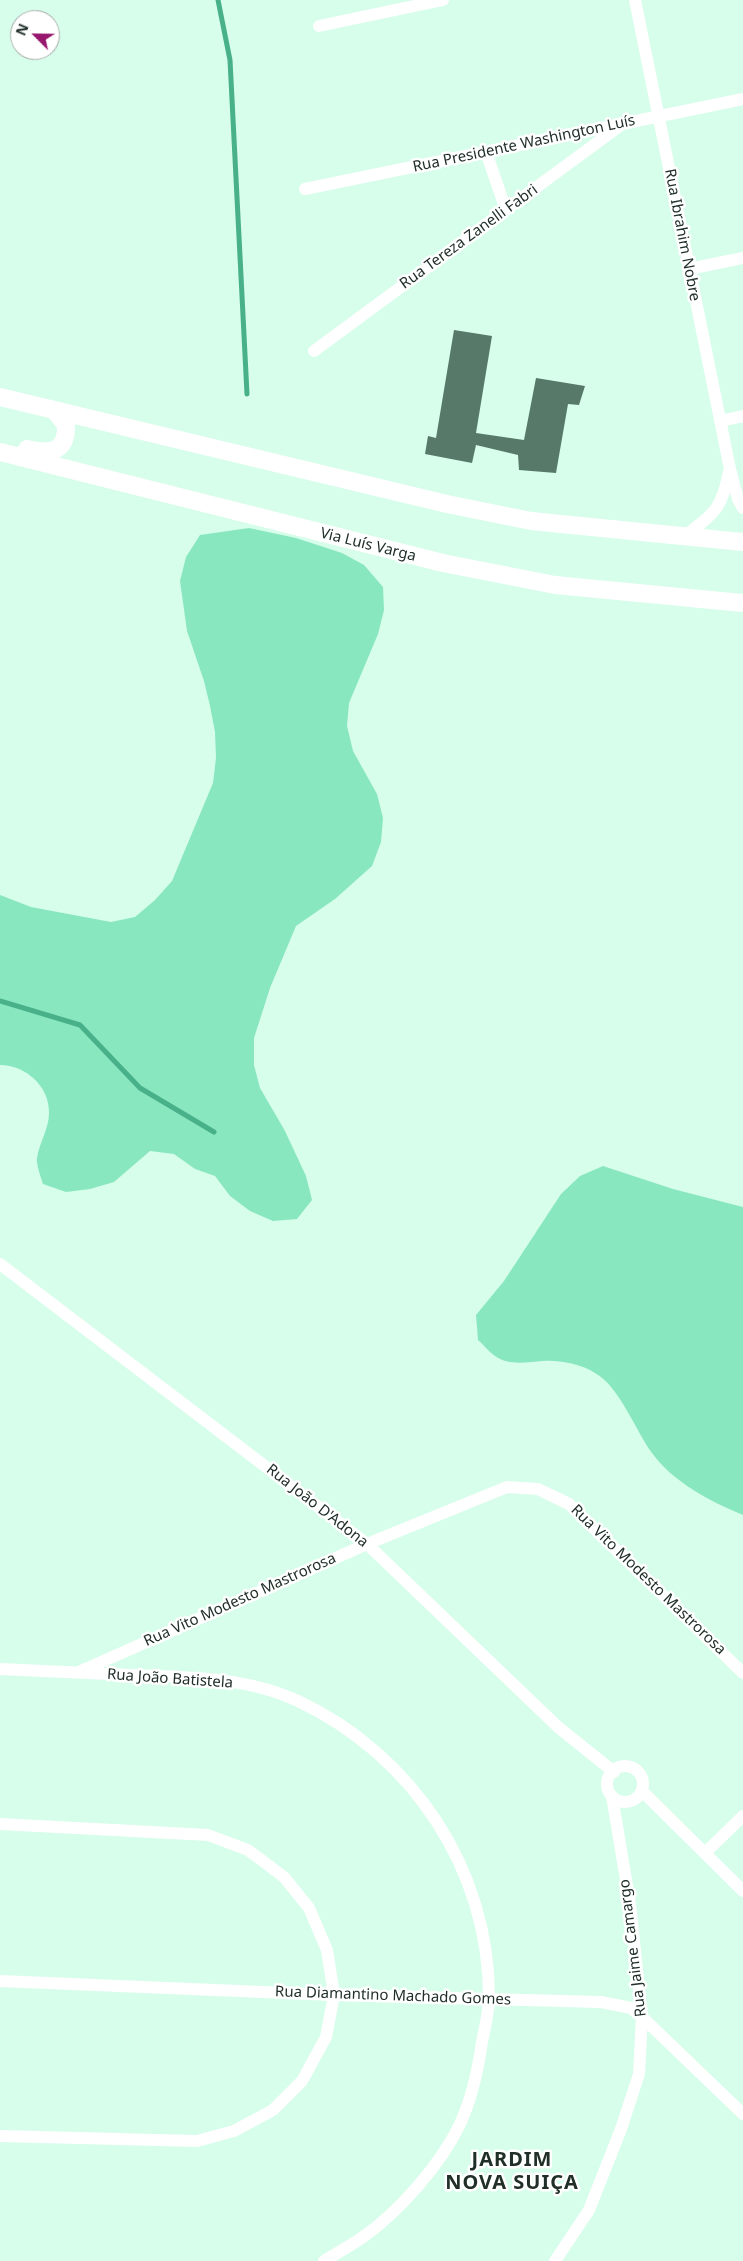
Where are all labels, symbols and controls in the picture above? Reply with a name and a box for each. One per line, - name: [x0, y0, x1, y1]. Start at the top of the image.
- north arrow: [10, 10, 60, 60]
- text: N: [11, 20, 33, 38]
- street label: Rua Presidente Washington Luís: [411, 112, 637, 176]
- street label: Rua Ibrahim Nobre: [660, 167, 704, 303]
- street label: Rua Tereza Zanelli Fabri: [397, 181, 541, 293]
- street label: Via Luís Varga: [318, 524, 418, 566]
- street label: Rua João D'Adona: [262, 1461, 372, 1551]
- street label: Rua Vito Modesto Mastrorosa: [567, 1501, 729, 1659]
- street label: Rua Vito Modesto Mastrorosa: [141, 1549, 339, 1651]
- street label: Rua João Batistela: [106, 1666, 234, 1692]
- street label: Rua Jaime Camargo: [616, 1878, 650, 2018]
- street label: Rua Diamantino Machado Gomes: [275, 1983, 511, 2009]
- district label: JARDIM NOVA SUIÇA: [444, 2148, 580, 2195]

